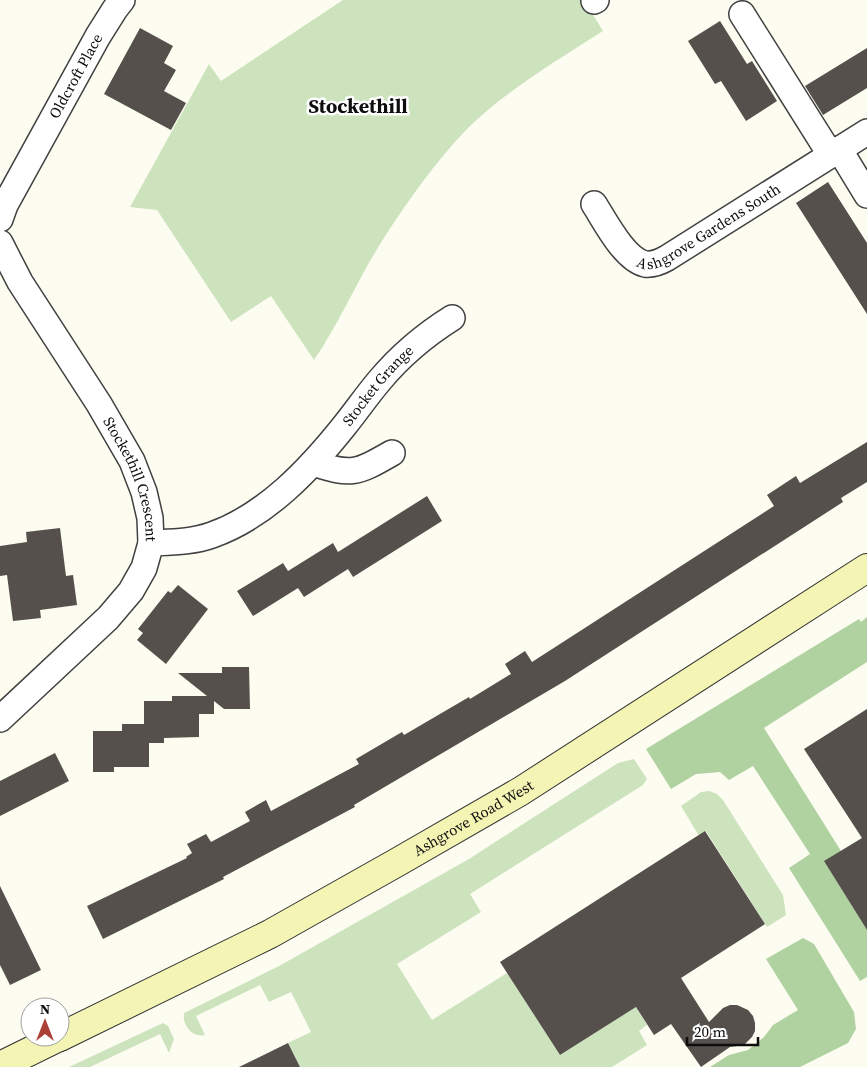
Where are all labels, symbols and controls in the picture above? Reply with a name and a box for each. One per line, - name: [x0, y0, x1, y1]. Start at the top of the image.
- street label: Oldcroft Place: [44, 29, 108, 122]
- district label: Stockethill: [308, 92, 408, 120]
- street label: Ashgrove Gardens South: [634, 178, 784, 274]
- street label: Stocket Grange: [337, 340, 418, 430]
- street label: Stockethill Crescent: [99, 413, 162, 542]
- street label: Ashgrove Road West: [409, 775, 537, 861]
- north arrow: [20, 997, 70, 1047]
- text: N: [40, 999, 50, 1019]
- scale bar: [687, 1014, 758, 1046]
- text: 20 m: [694, 1021, 726, 1042]

